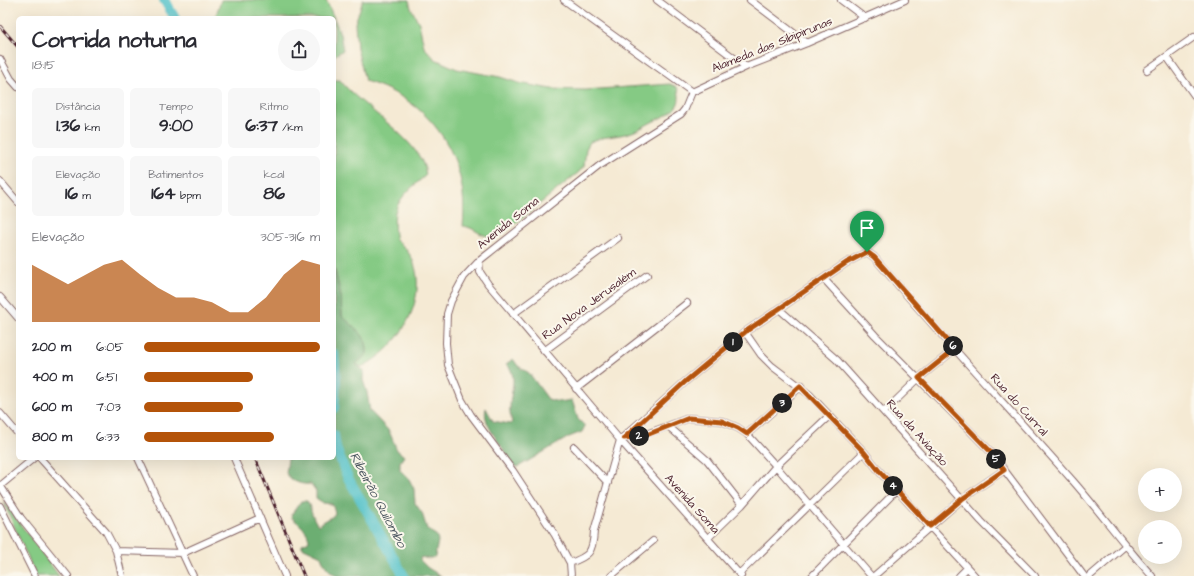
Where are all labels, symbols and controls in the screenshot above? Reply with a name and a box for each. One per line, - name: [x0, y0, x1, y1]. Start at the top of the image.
- street label: Alameda das Sibipirunas: [709, 13, 835, 77]
- text: Corrida noturna: [32, 25, 197, 56]
- button: share: [278, 29, 320, 71]
- text: 18:15: [32, 56, 55, 74]
- text: Distância: [56, 99, 100, 114]
- text: Tempo: [159, 99, 193, 114]
- text: Ritmo: [260, 99, 288, 114]
- text: 1.36: [56, 114, 80, 138]
- text: 9:00: [159, 114, 193, 138]
- text: 6:37: [245, 114, 278, 138]
- text: km: [80, 120, 100, 135]
- text: /km: [278, 120, 303, 135]
- text: Elevação: [56, 167, 100, 182]
- text: Batimentos: [148, 167, 204, 182]
- text: kcal: [263, 167, 285, 182]
- text: 16: [65, 182, 78, 206]
- text: 164: [151, 182, 176, 206]
- text: 86: [263, 182, 285, 206]
- text: m: [78, 188, 91, 203]
- text: bpm: [176, 188, 201, 203]
- street label: Avenida Soma: [473, 193, 543, 253]
- pin: [850, 211, 884, 252]
- icon: arrive: [856, 217, 878, 239]
- text: Elevação: [32, 228, 84, 246]
- text: 305–316 m: [260, 228, 320, 246]
- street label: Rua Nova Jerusalém: [539, 264, 640, 344]
- pin: 1: [723, 332, 743, 352]
- text: 1: [732, 334, 734, 349]
- pin: 6: [943, 336, 963, 356]
- text: 200 m: [32, 338, 71, 356]
- text: 6:05: [96, 338, 124, 356]
- text: 6: [950, 338, 956, 353]
- text: 400 m: [32, 368, 73, 386]
- text: 6:51: [96, 368, 117, 386]
- street label: Rua do Curral: [986, 370, 1052, 440]
- pin: 3: [772, 393, 792, 413]
- text: 3: [779, 395, 785, 410]
- street label: Rua da Aviação: [882, 396, 952, 470]
- text: 600 m: [32, 398, 72, 416]
- text: 7:03: [96, 398, 121, 416]
- pin: 2: [629, 426, 649, 446]
- text: 800 m: [32, 428, 72, 446]
- text: 6:33: [96, 428, 120, 446]
- text: 2: [636, 428, 642, 443]
- water label: Ribeirão Quilombo: [345, 449, 412, 552]
- pin: 5: [986, 449, 1006, 469]
- text: 5: [992, 451, 1000, 466]
- map controls: [1138, 468, 1182, 564]
- button: +: [1138, 468, 1182, 512]
- street label: Avenida Soma: [661, 470, 723, 538]
- pin: 4: [883, 476, 903, 496]
- text: 4: [889, 478, 897, 493]
- button: −: [1138, 520, 1182, 564]

